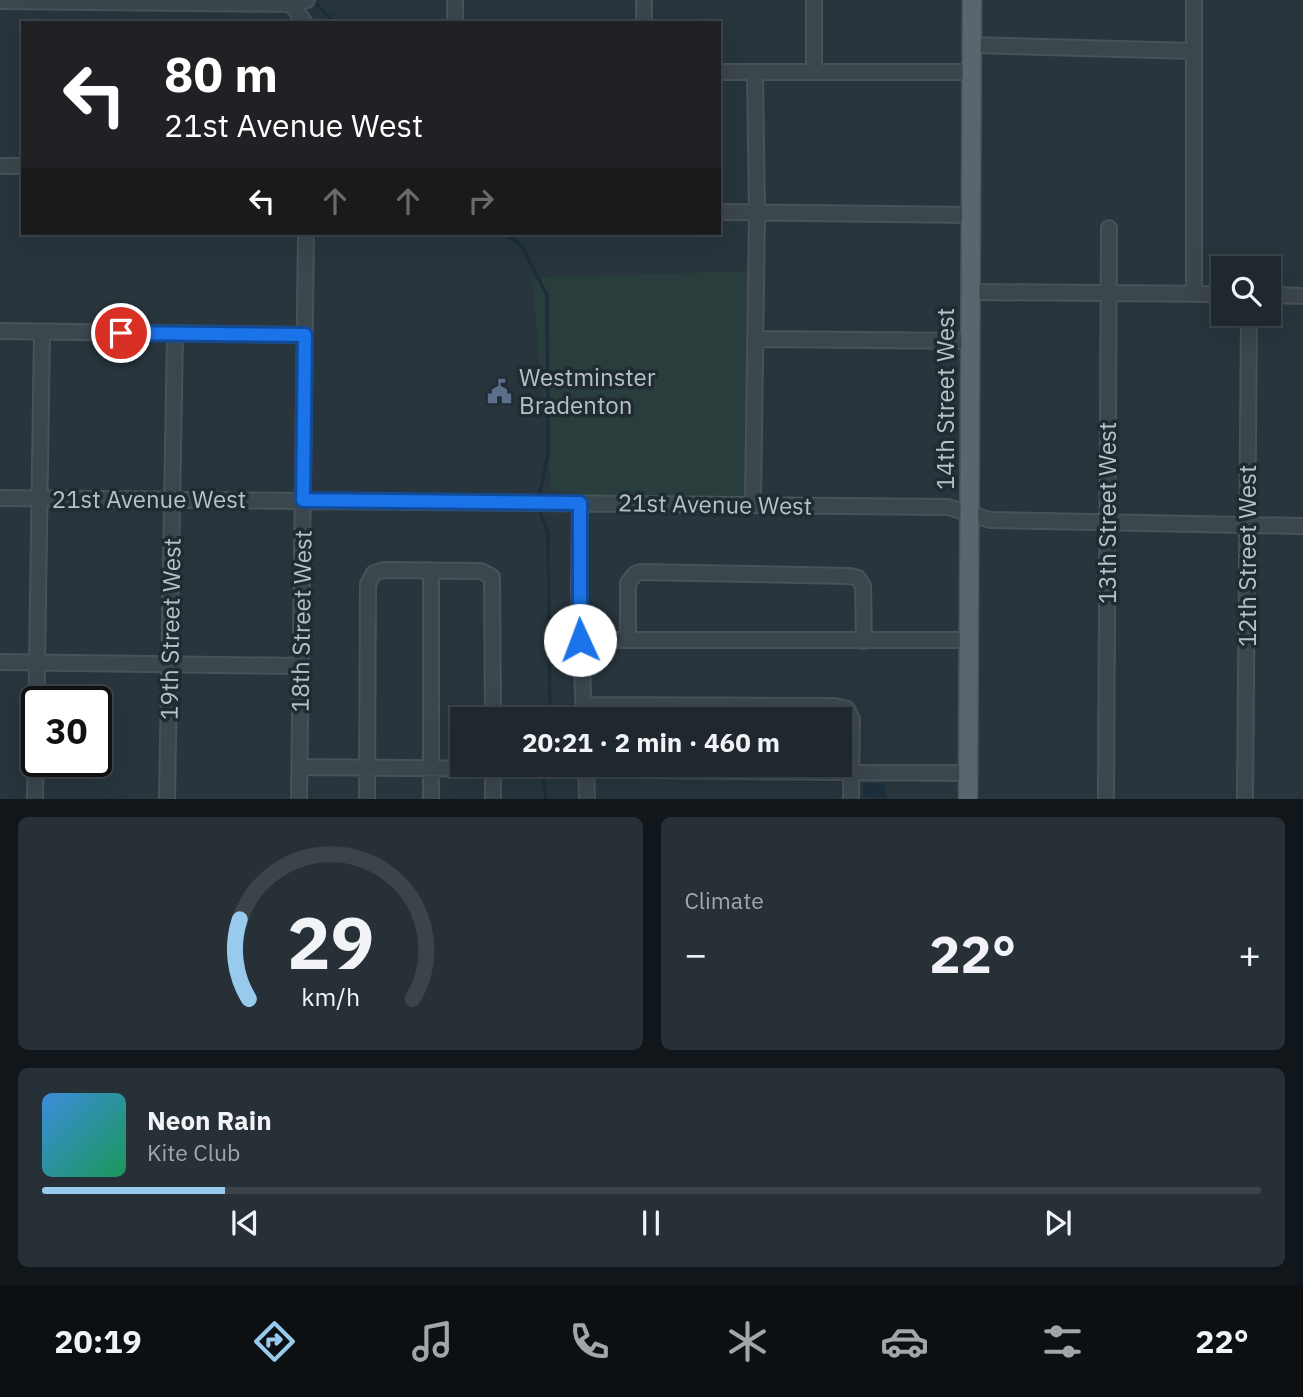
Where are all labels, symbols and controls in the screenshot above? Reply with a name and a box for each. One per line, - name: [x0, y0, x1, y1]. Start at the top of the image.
- text: 80 m: [164, 42, 278, 105]
- icon: left: [49, 49, 140, 140]
- text: 21st Avenue West: [164, 104, 423, 146]
- icon: left: [243, 182, 281, 220]
- icon: ahead: [316, 182, 354, 220]
- icon: ahead: [389, 182, 427, 220]
- icon: right: [462, 182, 500, 220]
- map controls: [1211, 256, 1281, 326]
- button: search: [1211, 256, 1281, 326]
- pin: [91, 303, 151, 363]
- street label: 14th Street West: [929, 308, 961, 490]
- icon: arrive: [102, 314, 140, 352]
- place label: Westminster Bradenton: [519, 361, 656, 421]
- public building icon: Westminster Bradenton: [485, 377, 513, 405]
- street label: 13th Street West: [1091, 422, 1123, 604]
- street label: 12th Street West: [1231, 465, 1263, 647]
- street label: 21st Avenue West: [52, 483, 246, 515]
- street label: 21st Avenue West: [618, 486, 812, 522]
- street label: 18th Street West: [283, 530, 319, 712]
- street label: 19th Street West: [152, 538, 188, 720]
- position arrow: [543, 603, 617, 677]
- speed limit sign: 30: [21, 686, 112, 777]
- text: 20:21 · 2 min · 460 m: [522, 725, 780, 759]
- text: Climate: [685, 885, 764, 915]
- text: 29: [287, 895, 374, 990]
- text: 22°: [929, 920, 1016, 987]
- text: −: [685, 929, 707, 978]
- text: +: [1238, 929, 1261, 978]
- text: km/h: [301, 980, 360, 1013]
- text: Neon Rain: [147, 1103, 272, 1137]
- text: Kite Club: [147, 1137, 240, 1167]
- icon: previous: [226, 1204, 264, 1242]
- icon: pause: [632, 1204, 670, 1242]
- icon: next: [1039, 1204, 1077, 1242]
- icon: directions: [250, 1317, 299, 1366]
- icon: music: [408, 1317, 457, 1366]
- icon: phone: [565, 1317, 614, 1366]
- icon: climate: [723, 1317, 772, 1366]
- icon: car: [880, 1317, 929, 1366]
- icon: filters: [1038, 1317, 1087, 1366]
- text: 20:19: [54, 1320, 142, 1362]
- text: 22°: [1195, 1320, 1249, 1362]

